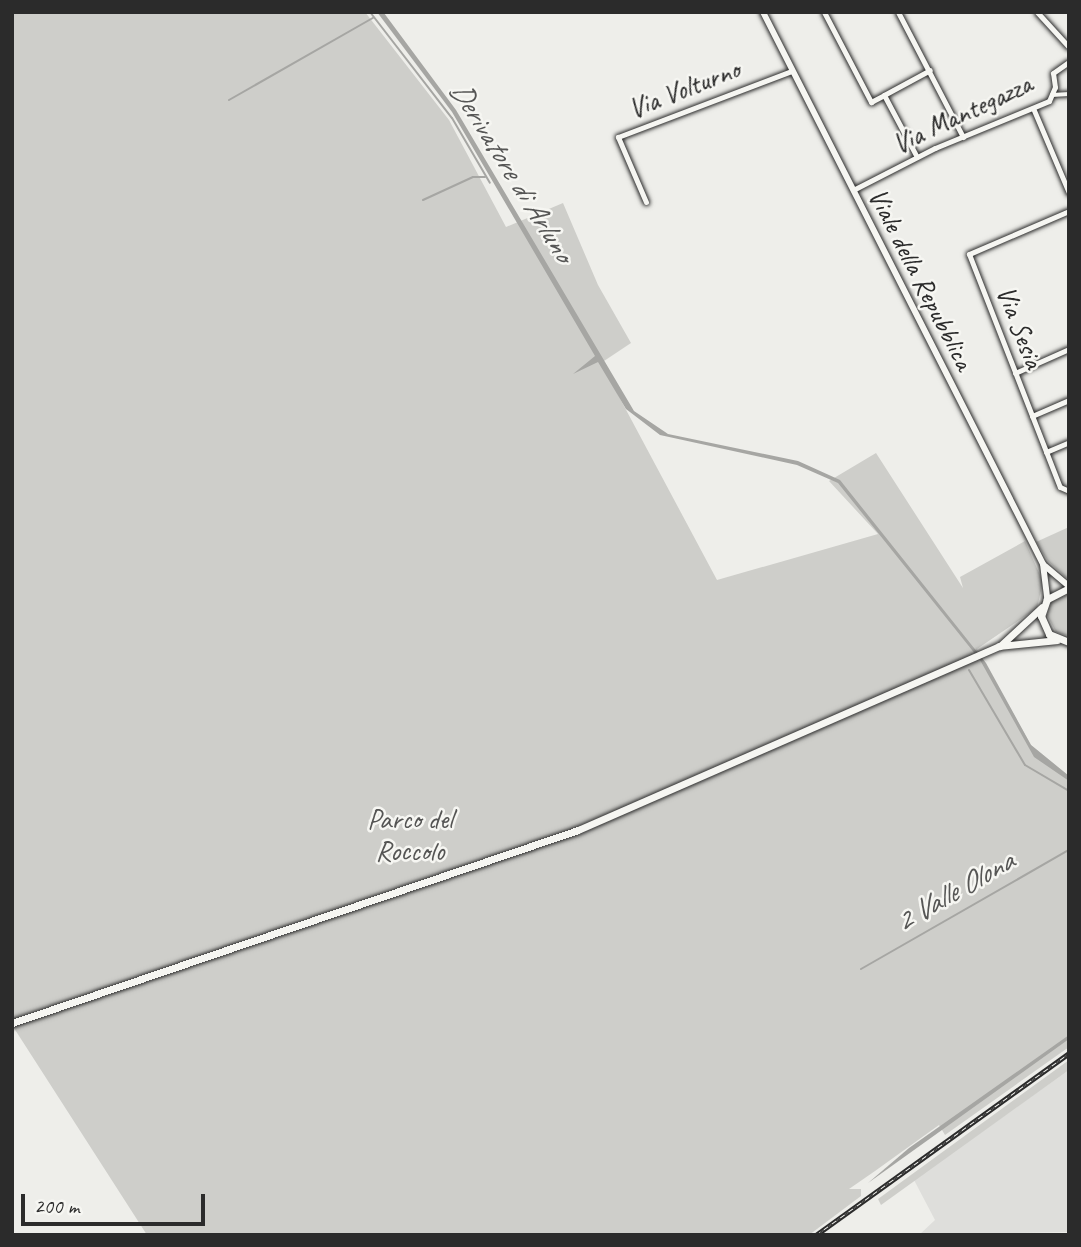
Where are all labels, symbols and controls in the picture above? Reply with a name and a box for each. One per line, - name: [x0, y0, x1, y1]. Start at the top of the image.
- street label: Via Volturno: [624, 52, 744, 126]
- street label: Via Mantegazza: [886, 67, 1038, 161]
- water label: Derivatore di Arluno: [442, 75, 582, 267]
- street label: Viale della Repubblica: [861, 182, 981, 376]
- street label: Via Sesia: [989, 281, 1051, 373]
- park label: Parco del Roccolo: [367, 802, 453, 868]
- water label: 2 Valle Olona: [888, 843, 1020, 939]
- scale bar: [24, 1180, 208, 1224]
- text: 200 m: [34, 1193, 79, 1219]

